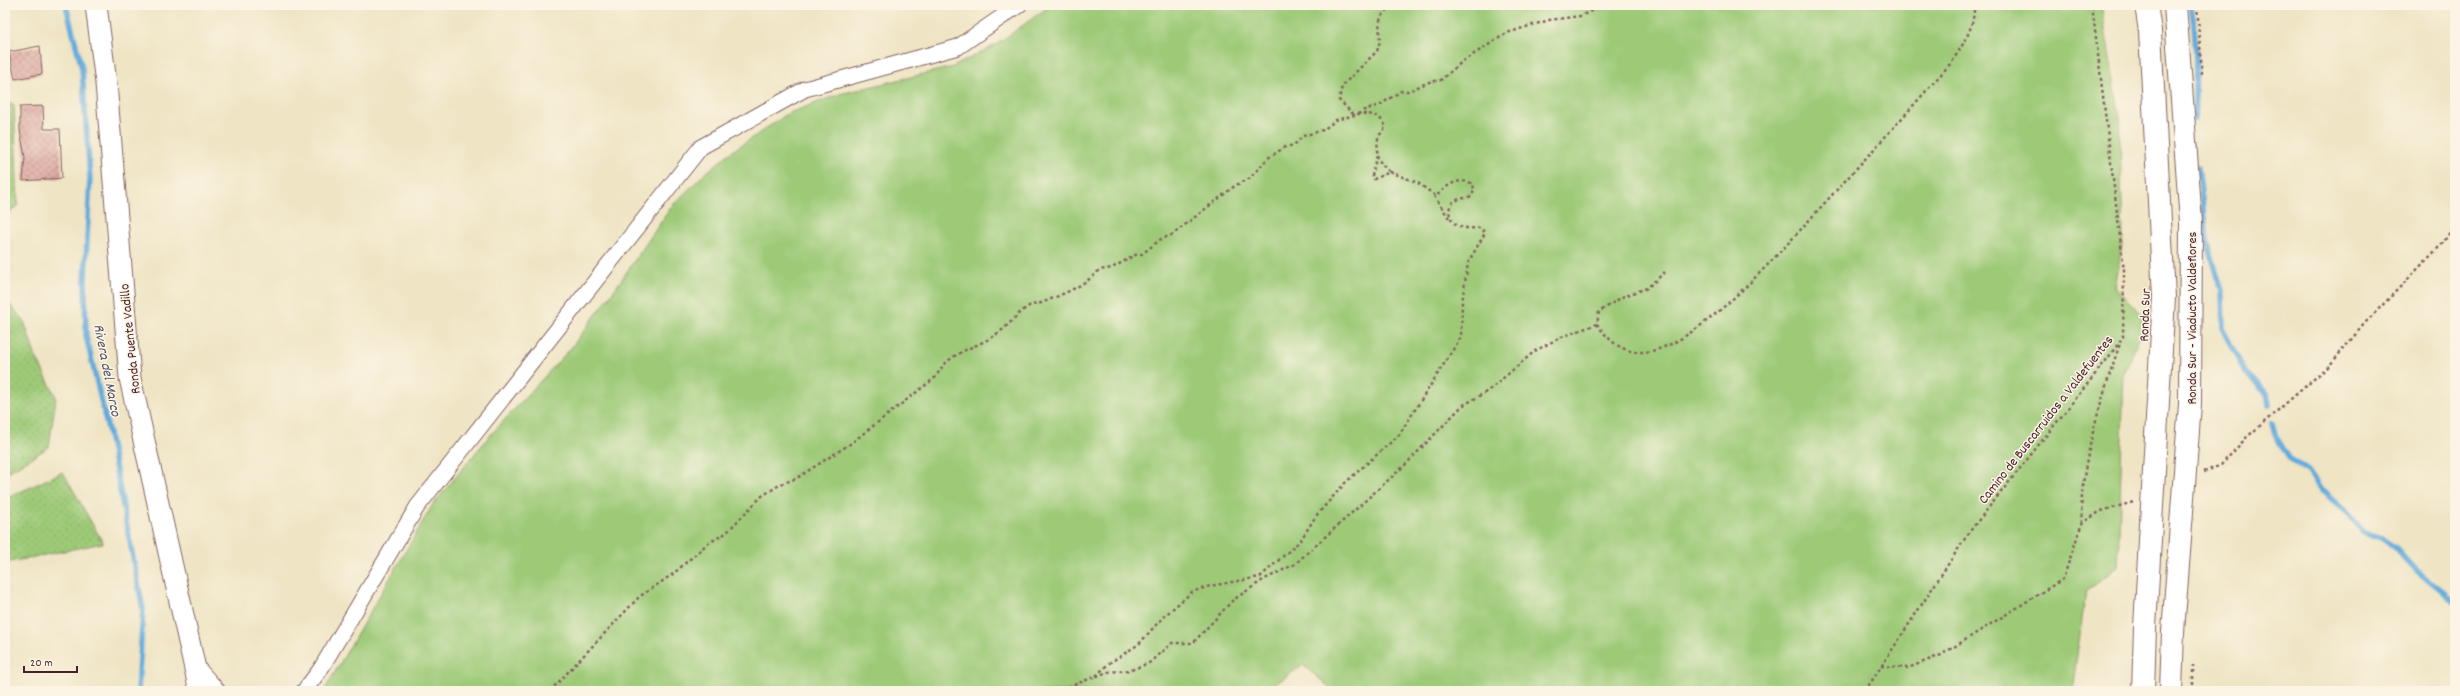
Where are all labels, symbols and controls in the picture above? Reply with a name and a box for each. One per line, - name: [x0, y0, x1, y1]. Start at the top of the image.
- street label: Ronda Sur - Viaducto Valdeflores: [2183, 231, 2203, 404]
- street label: Ronda Puente Vadillo: [115, 283, 147, 395]
- street label: Ronda Sur: [2135, 287, 2157, 342]
- water label: Rivera del Marco: [86, 322, 126, 420]
- street label: Camino de Buscarruidos a Valdefuentes: [1974, 332, 2119, 509]
- scale bar: [24, 648, 77, 674]
- text: 20 m: [30, 655, 53, 672]

